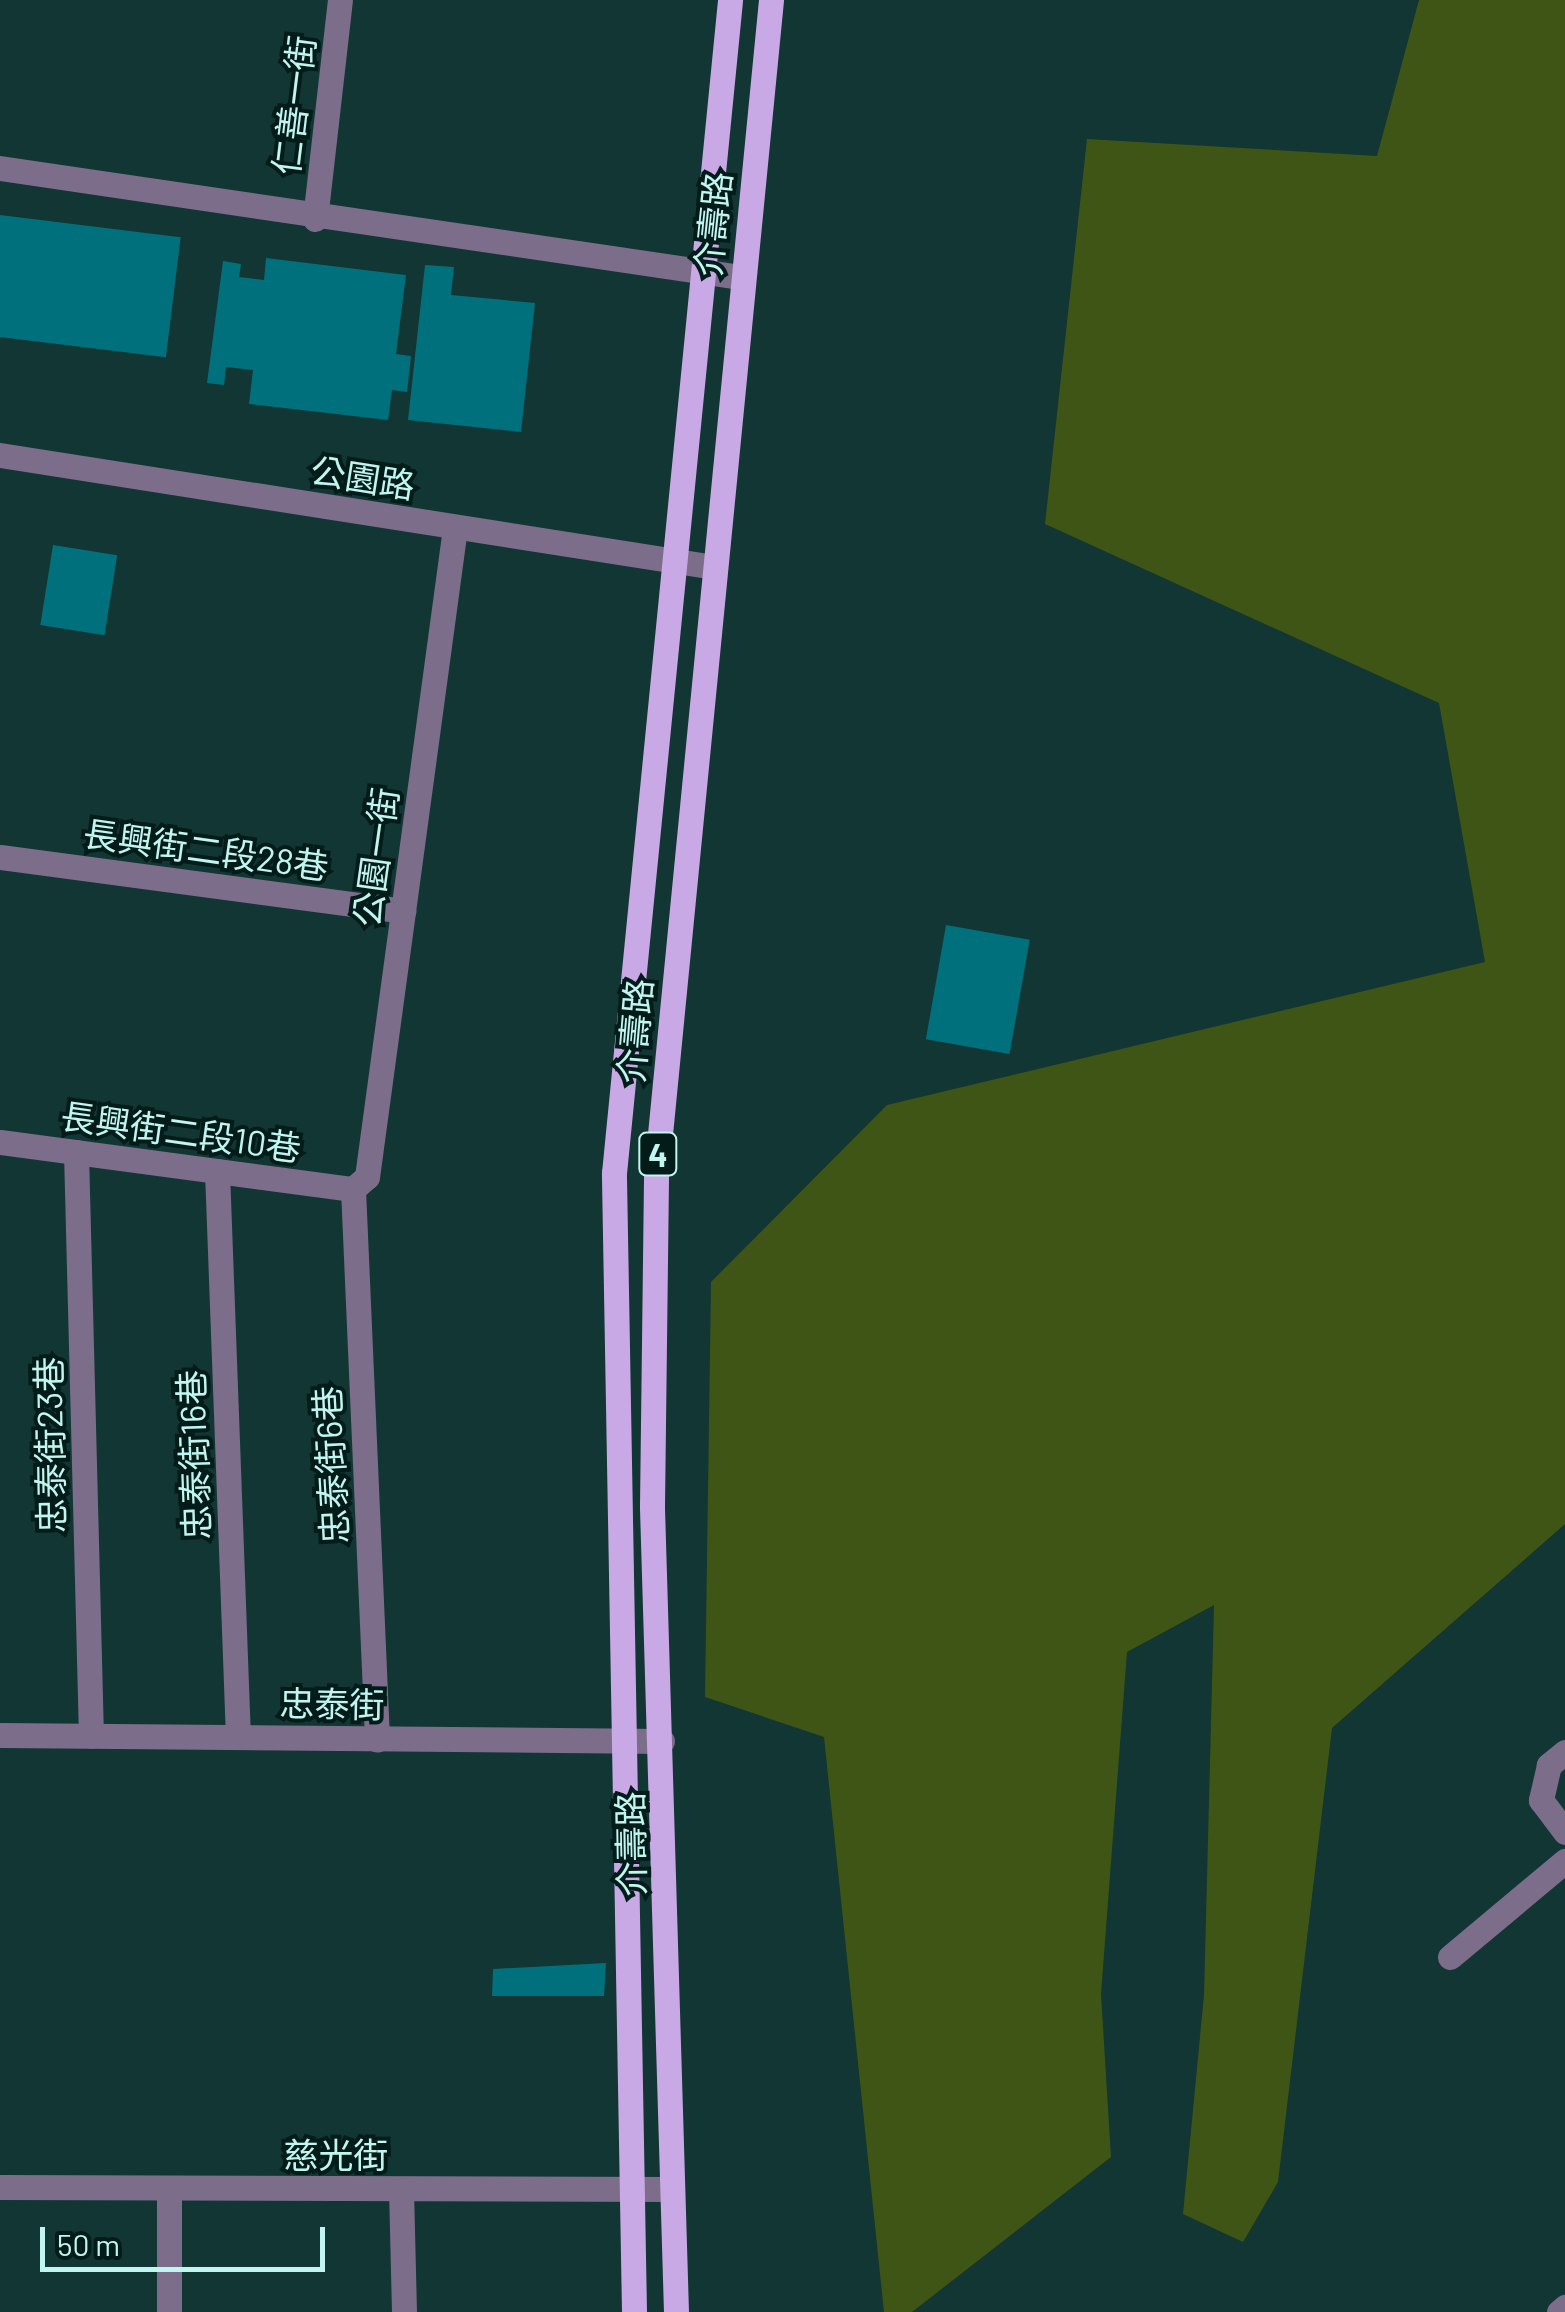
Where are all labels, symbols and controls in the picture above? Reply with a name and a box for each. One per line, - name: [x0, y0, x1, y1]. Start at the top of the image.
- street label: 仁善一街: [264, 33, 322, 177]
- street label: 介壽路: [686, 170, 738, 278]
- street label: 公園路: [308, 448, 418, 506]
- street label: 公園一街: [344, 785, 406, 929]
- street label: 長興街二段28巷: [81, 811, 331, 887]
- street label: 介壽路: [609, 977, 659, 1085]
- street label: 長興街二段10巷: [58, 1093, 304, 1169]
- road number: 4: [638, 1127, 678, 1181]
- street label: 忠泰街23巷: [26, 1356, 72, 1534]
- street label: 忠泰街16巷: [169, 1369, 217, 1541]
- street label: 忠泰街6巷: [305, 1385, 355, 1545]
- street label: 忠泰街: [279, 1681, 385, 1725]
- street label: 介壽路: [608, 1791, 652, 1897]
- street label: 慈光街: [284, 2133, 388, 2175]
- scale bar: [45, 2207, 330, 2269]
- text: 50 m: [57, 2226, 120, 2262]

